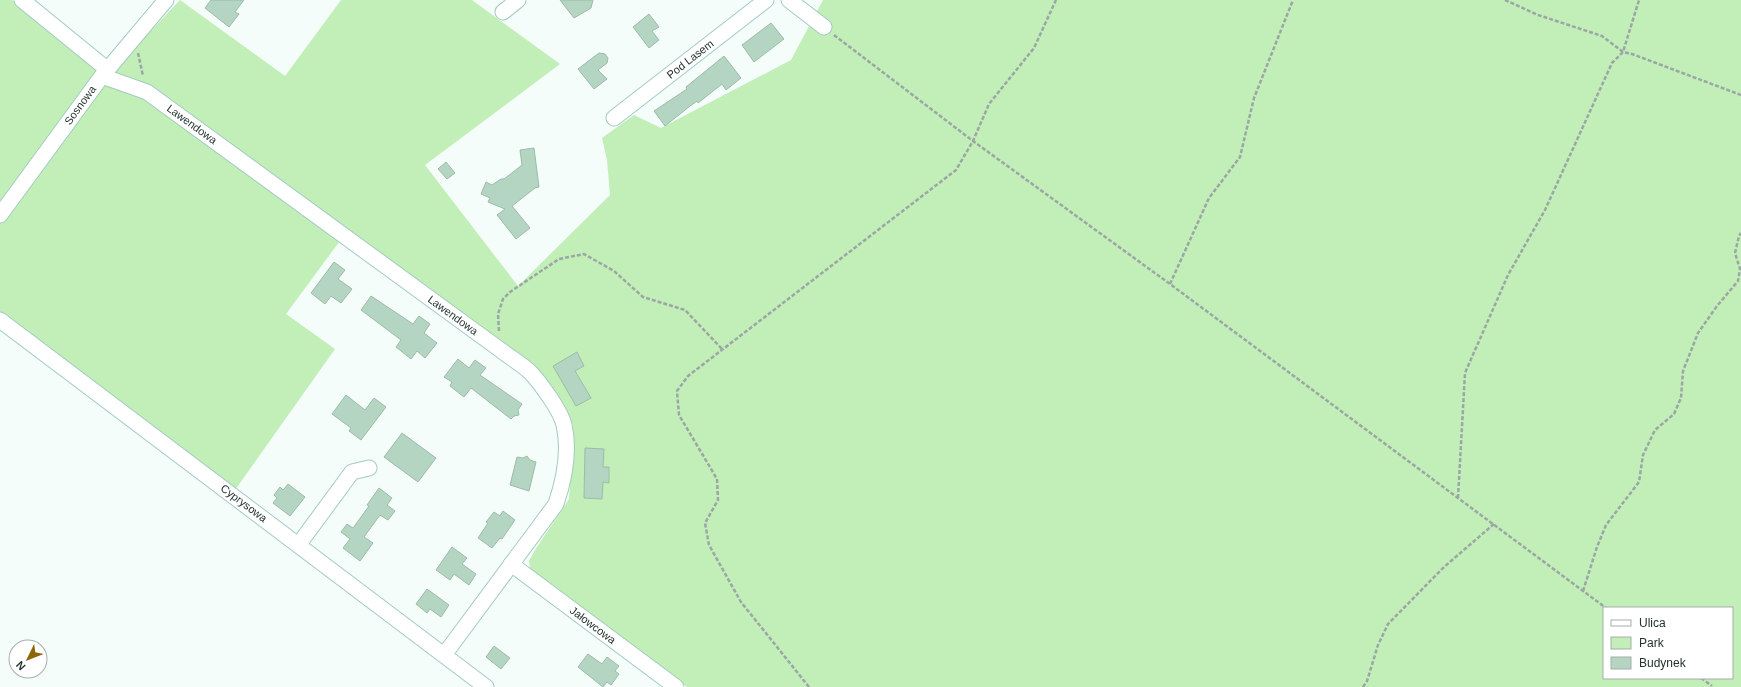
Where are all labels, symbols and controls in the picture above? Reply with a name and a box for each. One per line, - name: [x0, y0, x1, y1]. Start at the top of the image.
- street label: Pod Lasem: [664, 37, 716, 81]
- street label: Sosnowa: [62, 82, 99, 127]
- street label: Lawendowa: [165, 102, 220, 147]
- street label: Lawendowa: [426, 293, 481, 338]
- street label: Cyprysowa: [219, 482, 270, 525]
- street label: Jałowcowa: [568, 604, 619, 647]
- legend: [1603, 607, 1733, 679]
- text: Ulica: [1639, 616, 1666, 630]
- text: Park: [1639, 636, 1665, 650]
- north arrow: [8, 639, 48, 679]
- text: Budynek: [1639, 656, 1687, 670]
- text: N: [14, 659, 28, 673]

